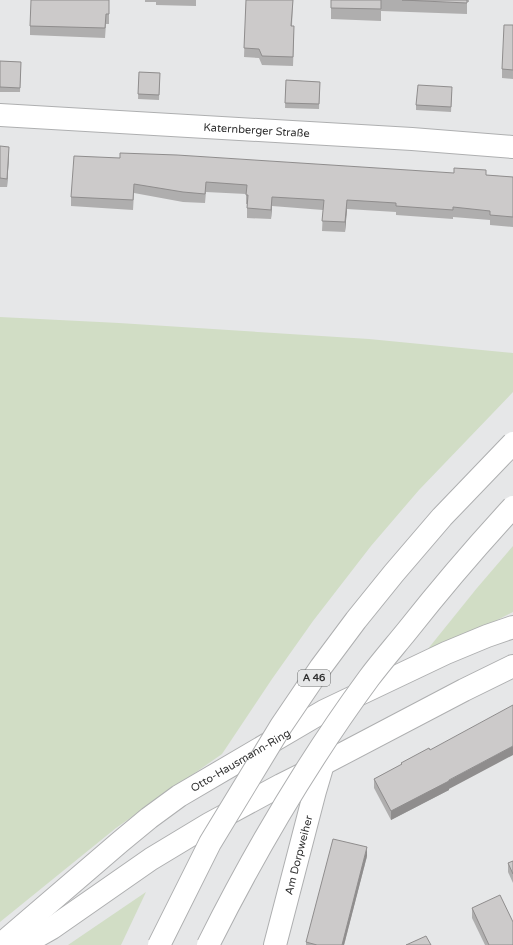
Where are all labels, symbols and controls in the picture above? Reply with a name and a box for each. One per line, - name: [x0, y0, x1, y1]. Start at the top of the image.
- street label: Katernberger Straße: [203, 120, 310, 140]
- road number: A 46: [298, 670, 330, 686]
- street label: Otto-Hausmann-Ring: [188, 726, 292, 794]
- street label: Am Dorpweiher: [282, 813, 315, 896]

